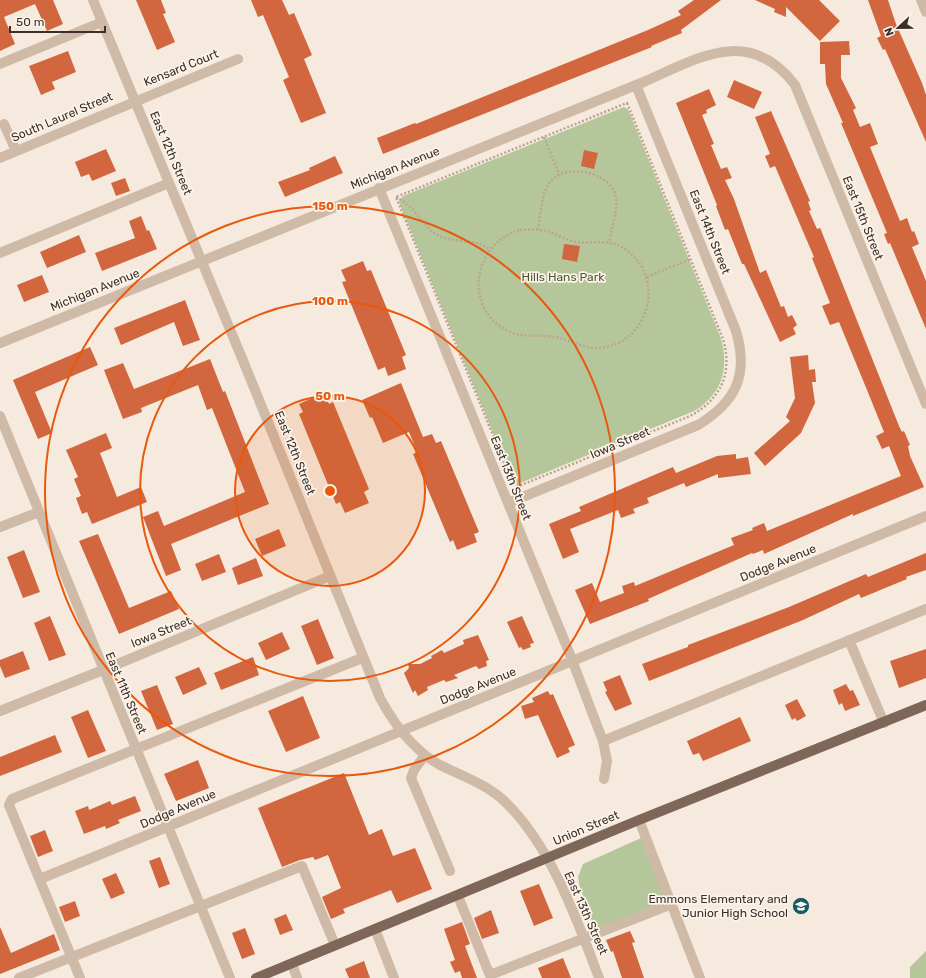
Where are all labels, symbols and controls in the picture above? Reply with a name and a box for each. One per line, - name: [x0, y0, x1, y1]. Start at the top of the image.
- scale bar: [10, 8, 105, 34]
- north arrow: [878, 8, 918, 48]
- text: 50 m: [16, 15, 44, 29]
- text: N: [882, 25, 897, 38]
- street label: Kensard Court: [142, 47, 221, 89]
- street label: South Laurel Street: [9, 89, 115, 145]
- street label: East 12th Street: [147, 109, 195, 197]
- street label: Michigan Avenue: [348, 144, 442, 192]
- street label: East 15th Street: [840, 174, 886, 262]
- street label: East 14th Street: [687, 188, 733, 277]
- text: 150 m: [312, 199, 348, 213]
- street label: Michigan Avenue: [48, 266, 142, 314]
- park label: Hills Hans Park: [522, 270, 605, 284]
- text: 100 m: [312, 294, 348, 308]
- text: 50 m: [315, 389, 345, 403]
- street label: East 12th Street: [272, 409, 318, 497]
- street label: Iowa Street: [588, 424, 652, 462]
- street label: East 13th Street: [488, 434, 534, 522]
- centre of rings: [323, 484, 337, 498]
- street label: Dodge Avenue: [738, 541, 818, 585]
- street label: Iowa Street: [129, 613, 193, 650]
- street label: East 11th Street: [102, 650, 150, 736]
- street label: Dodge Avenue: [438, 664, 518, 708]
- street label: Dodge Avenue: [138, 787, 218, 831]
- street label: Union Street: [551, 808, 621, 848]
- street label: East 13th Street: [561, 869, 611, 957]
- place label: Emmons Elementary and Junior High School: [649, 892, 788, 920]
- school or university icon: Emmons Elementary and Junior High School: [791, 896, 811, 916]

